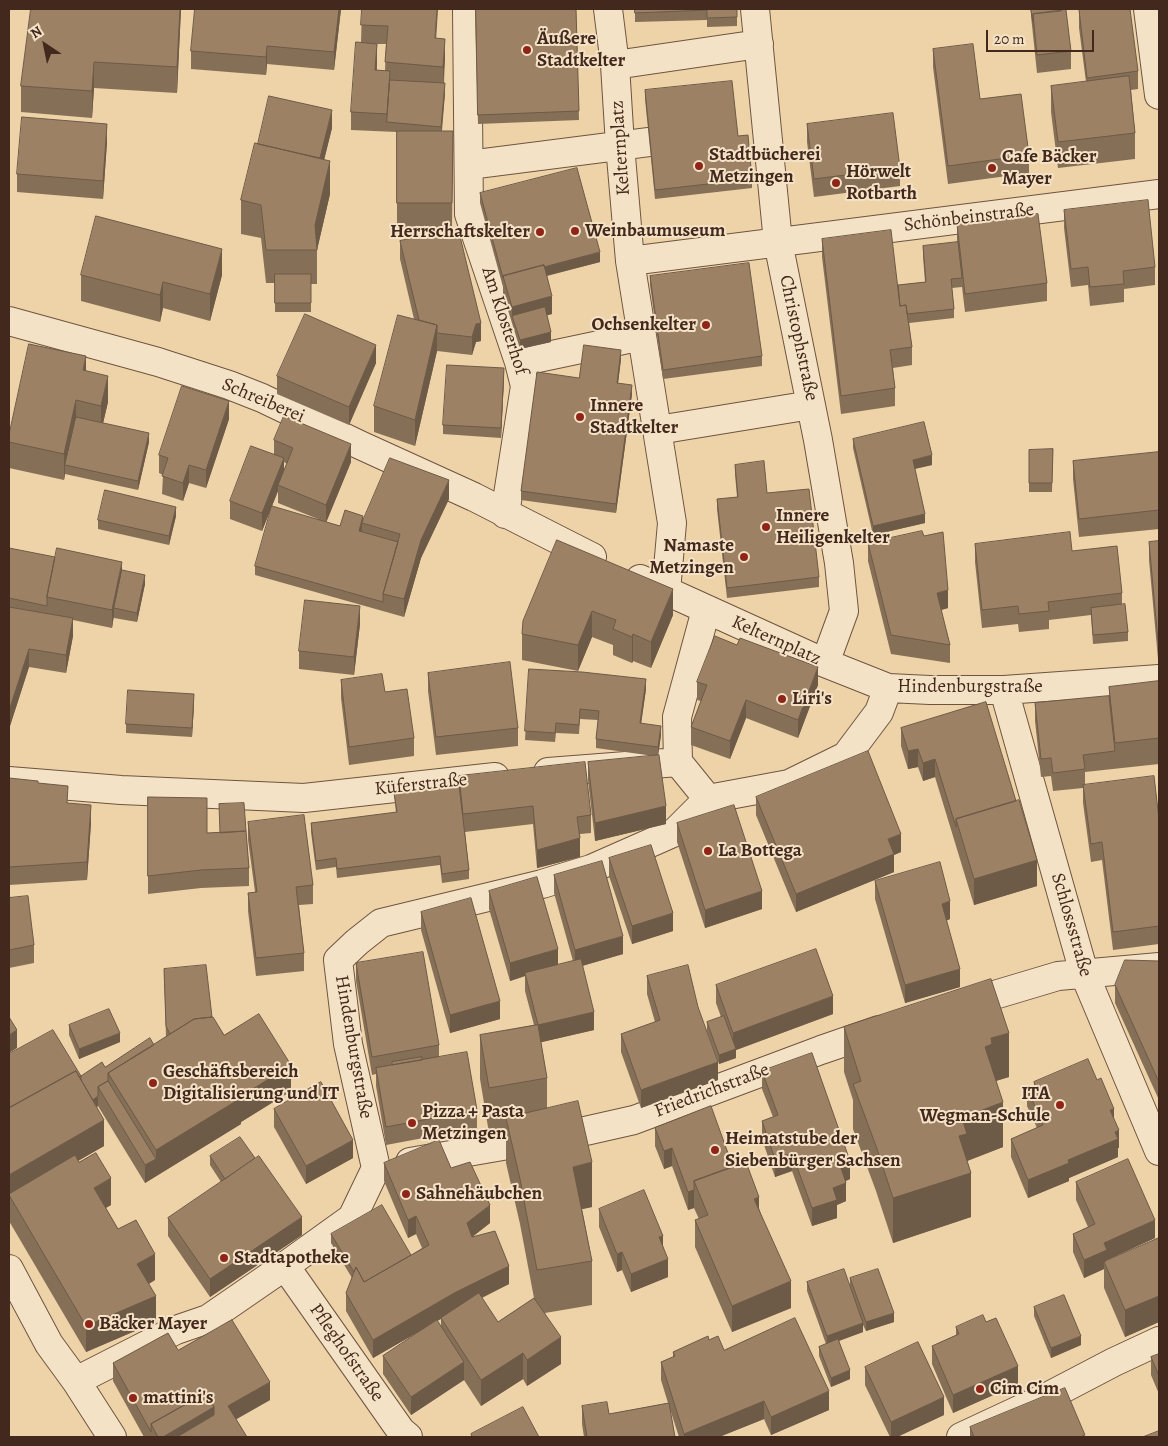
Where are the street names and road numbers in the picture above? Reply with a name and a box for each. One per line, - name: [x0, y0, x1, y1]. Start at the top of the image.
- street label: Kelternplatz: [606, 100, 636, 196]
- street label: Schönbeinstraße: [902, 199, 1036, 237]
- street label: Am Klosterhof: [476, 264, 532, 378]
- street label: Christophstraße: [774, 273, 822, 403]
- street label: Schreiberei: [218, 373, 308, 429]
- street label: Kelternplatz: [728, 611, 824, 671]
- street label: Hindenburgstraße: [897, 676, 1043, 698]
- street label: Küferstraße: [373, 769, 469, 801]
- street label: Schlossstraße: [1045, 870, 1097, 980]
- street label: Hindenburgstraße: [329, 973, 377, 1121]
- street label: Friedrichstraße: [651, 1059, 773, 1123]
- street label: Pfleghofstraße: [304, 1299, 388, 1407]

